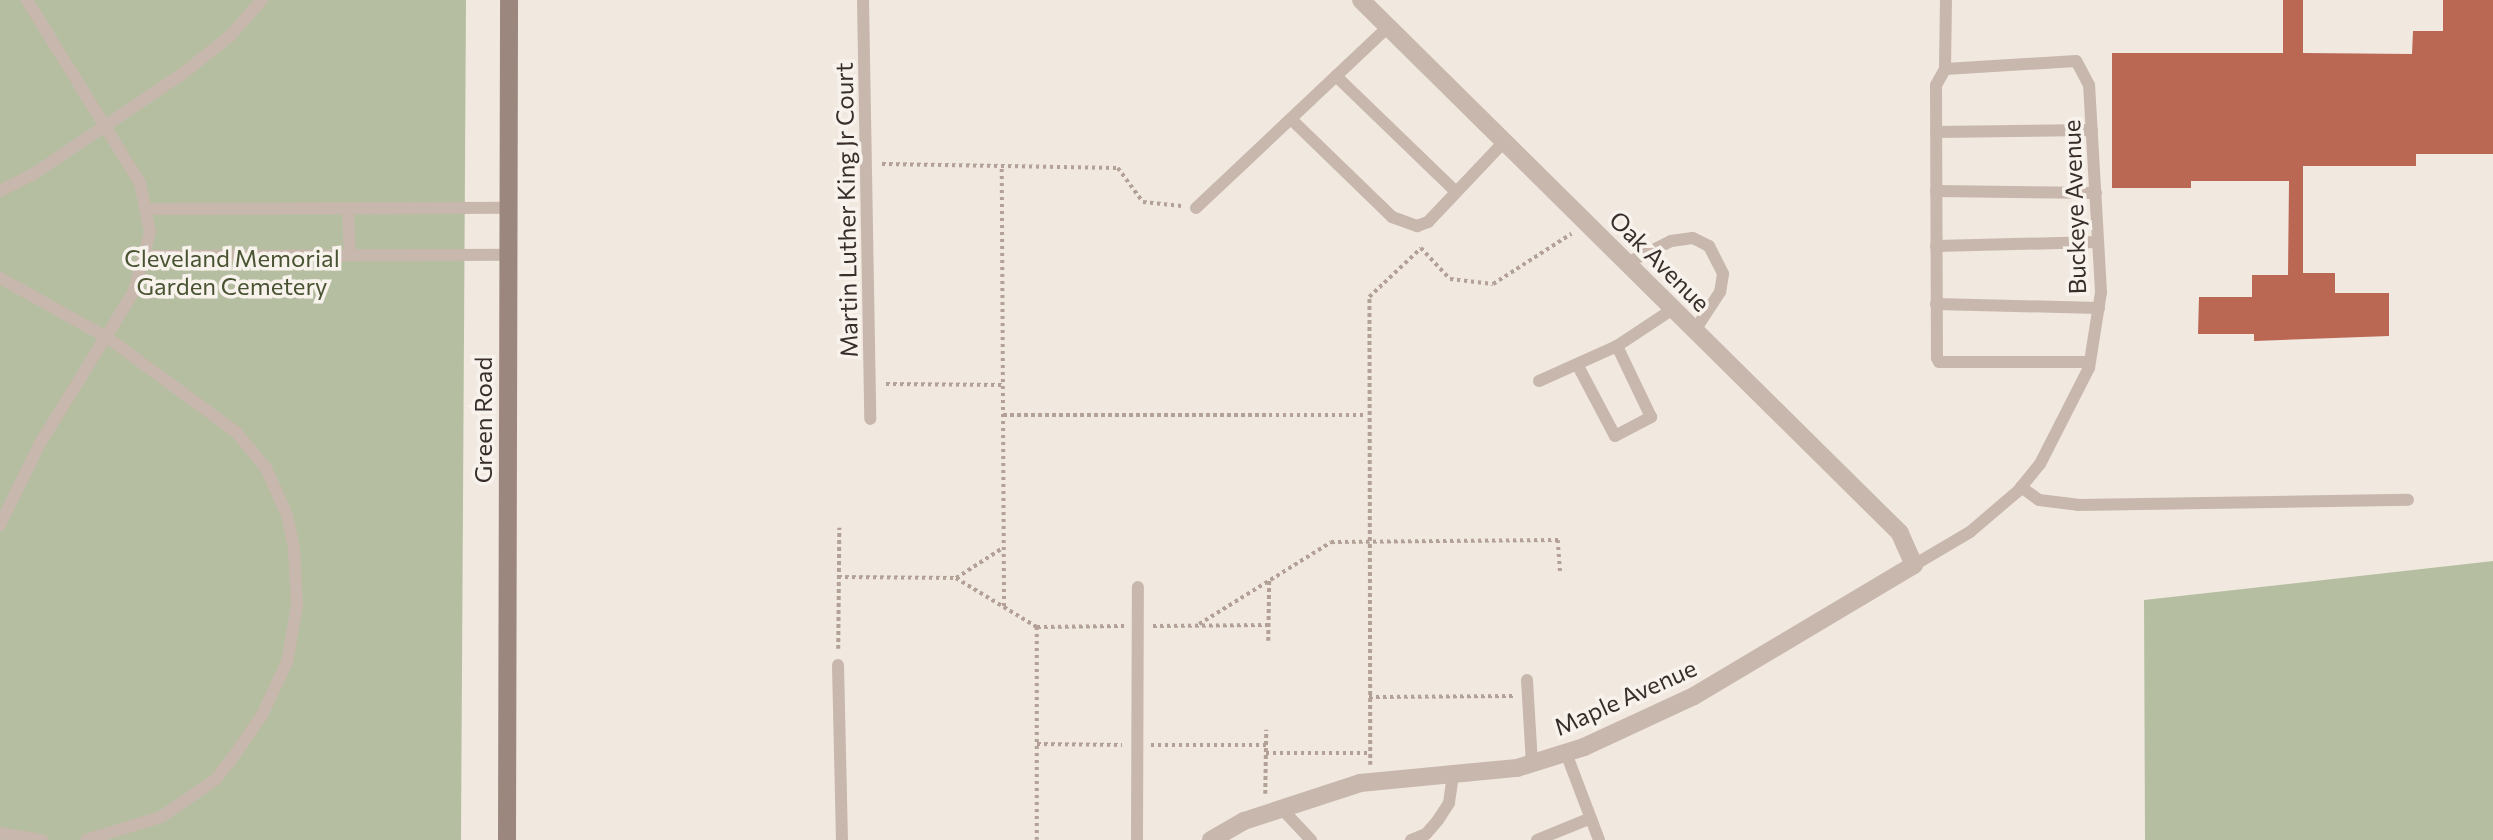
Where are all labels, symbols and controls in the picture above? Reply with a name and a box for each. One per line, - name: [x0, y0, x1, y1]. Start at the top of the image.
- street label: Martin Luther King Jr Court: [829, 62, 863, 358]
- street label: Buckeye Avenue: [2057, 119, 2091, 295]
- street label: Oak Avenue: [1604, 205, 1716, 317]
- park label: Cleveland Memorial Garden Cemetery: [124, 244, 340, 300]
- street label: Green Road: [469, 357, 497, 483]
- street label: Maple Avenue: [1549, 653, 1701, 741]

